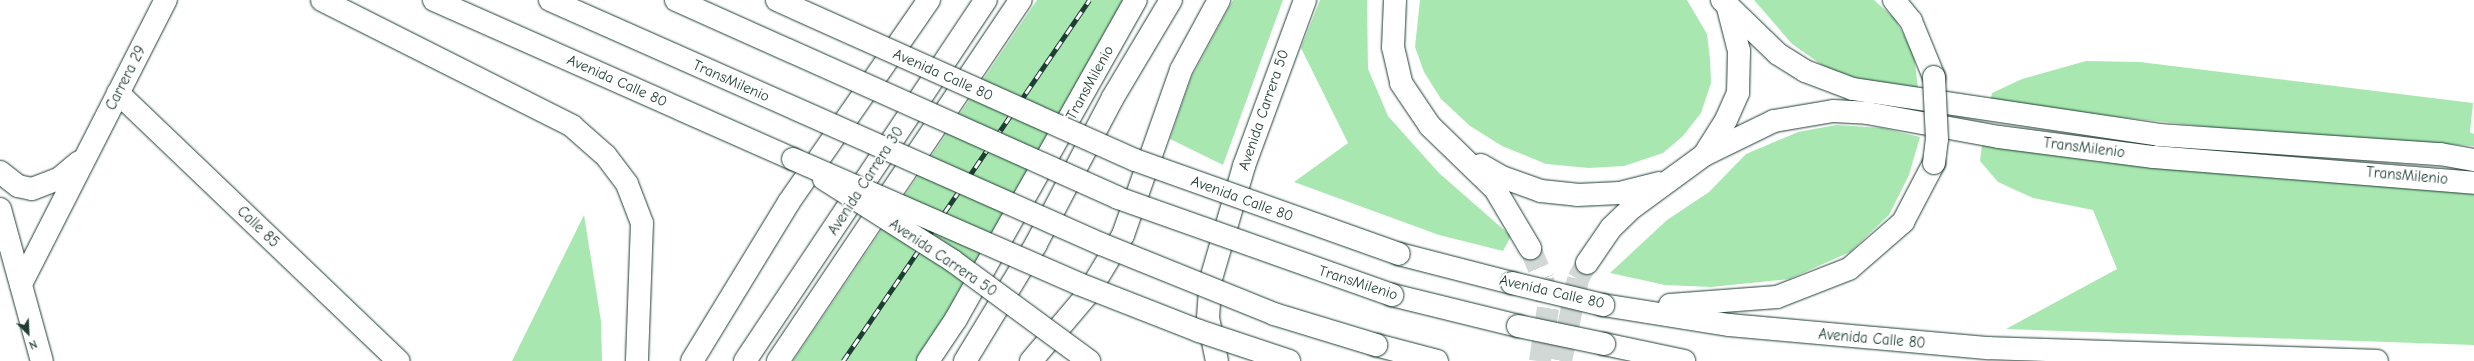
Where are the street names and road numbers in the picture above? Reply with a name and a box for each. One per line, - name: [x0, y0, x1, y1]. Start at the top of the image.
- street label: Carrera 29: [102, 43, 150, 113]
- street label: TransMilenio: [1062, 43, 1118, 123]
- street label: Avenida Calle 80: [890, 45, 996, 105]
- street label: Avenida Carrera 50: [1235, 47, 1293, 173]
- street label: Avenida Calle 80: [564, 51, 670, 111]
- street label: TransMilenio: [690, 56, 772, 106]
- street label: Avenida Carrera 30: [824, 123, 908, 239]
- street label: TransMilenio: [2042, 134, 2126, 162]
- street label: TransMilenio: [2365, 163, 2449, 189]
- street label: Avenida Calle 80: [1188, 172, 1296, 226]
- street label: Calle 85: [233, 202, 283, 252]
- street label: Avenida Carrera 50: [886, 215, 1000, 301]
- street label: TransMilenio: [1316, 262, 1400, 304]
- street label: Avenida Calle 80: [1498, 271, 1606, 313]
- street label: Avenida Calle 80: [1818, 325, 1926, 353]

